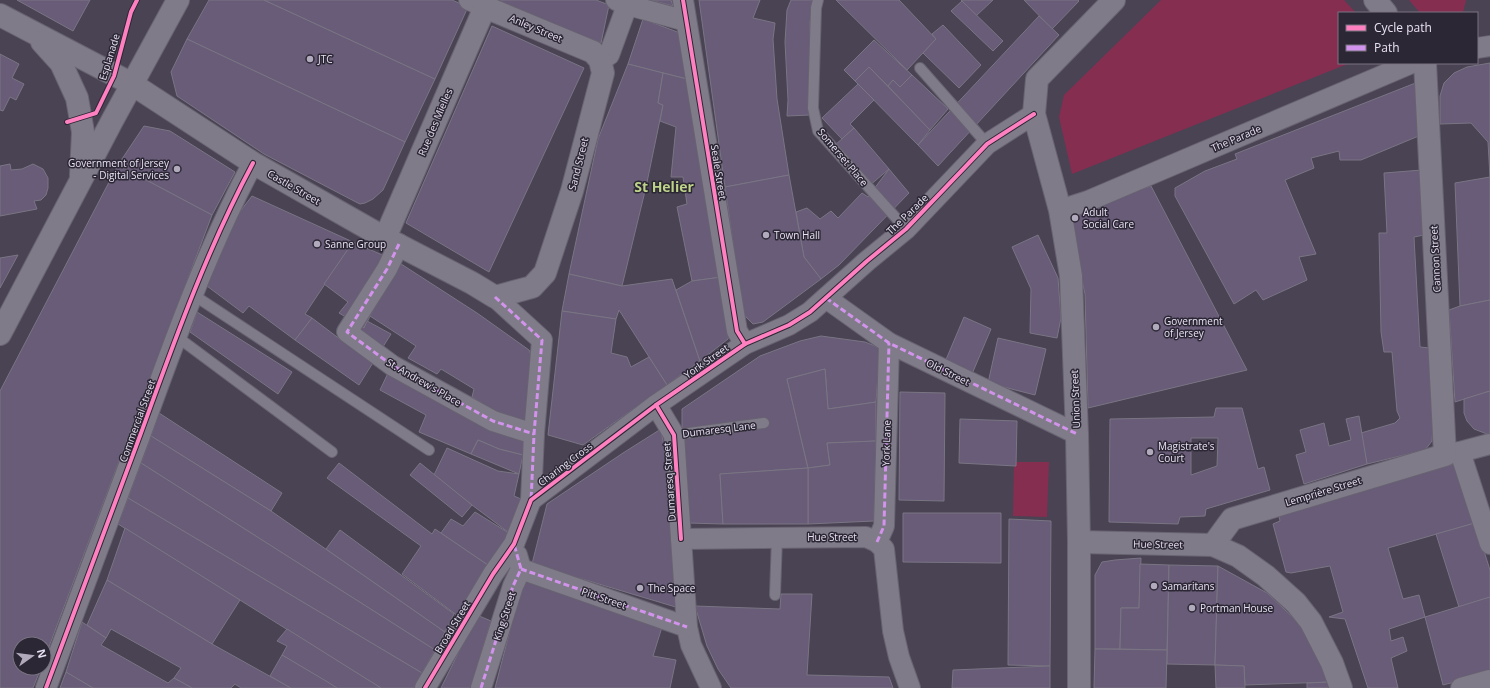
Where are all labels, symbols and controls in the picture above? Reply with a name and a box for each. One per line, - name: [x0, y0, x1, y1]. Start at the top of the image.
- street label: Anley Street: [507, 11, 565, 46]
- legend: [1338, 12, 1478, 64]
- text: Cycle path: [1374, 19, 1432, 36]
- street label: Esplanade: [95, 32, 123, 82]
- text: Path: [1374, 39, 1400, 56]
- place label: JTC: [317, 52, 333, 66]
- marker: JTC: [305, 54, 315, 64]
- street label: Rue des Mielles: [414, 86, 456, 158]
- street label: The Parade: [1209, 121, 1263, 155]
- street label: Somerset Place: [815, 125, 872, 189]
- street label: Sand Street: [565, 136, 591, 192]
- street label: Seale Street: [708, 144, 730, 201]
- place label: Government of Jersey - Digital Services: [68, 156, 170, 182]
- marker: Government of Jersey - Digital Services: [172, 164, 182, 174]
- street label: Castle Street: [265, 166, 323, 208]
- district label: St Helier: [634, 177, 694, 196]
- street label: The Parade: [883, 190, 931, 237]
- place label: Adult Social Care: [1083, 205, 1134, 231]
- marker: Adult Social Care: [1070, 213, 1080, 223]
- street label: Cannon Street: [1426, 225, 1444, 293]
- place label: Town Hall: [774, 228, 820, 242]
- marker: Town Hall: [761, 230, 771, 240]
- place label: Sanne Group: [325, 237, 386, 251]
- marker: Sanne Group: [312, 239, 322, 249]
- place label: Government of Jersey: [1164, 314, 1223, 340]
- marker: Government of Jersey: [1151, 322, 1161, 332]
- street label: York Street: [681, 340, 731, 381]
- street label: St. Andrew's Place: [384, 355, 464, 409]
- street label: Old Street: [924, 355, 973, 389]
- street label: Union Street: [1067, 369, 1083, 429]
- street label: Commercial Street: [116, 378, 159, 464]
- street label: Dumaresq Lane: [681, 418, 757, 440]
- street label: York Lane: [878, 419, 894, 466]
- street label: Charing Cross: [535, 439, 595, 489]
- place label: Magistrate's Court: [1158, 439, 1215, 465]
- street label: Dumaresq Street: [659, 442, 679, 522]
- marker: Magistrate's Court: [1145, 447, 1155, 457]
- street label: Lemprière Street: [1283, 473, 1363, 509]
- street label: Hue Street: [807, 530, 857, 544]
- street label: Hue Street: [1133, 537, 1183, 551]
- place label: Samaritans: [1162, 579, 1215, 593]
- place label: The Space: [648, 581, 696, 595]
- marker: Samaritans: [1149, 581, 1159, 591]
- marker: The Space: [635, 583, 645, 593]
- street label: Pitt Street: [580, 584, 629, 612]
- street label: King Street: [490, 589, 519, 642]
- street label: Broad Street: [431, 598, 473, 656]
- place label: Portman House: [1200, 601, 1274, 615]
- marker: Portman House: [1187, 603, 1197, 613]
- north arrow: [12, 636, 52, 676]
- text: N: [34, 647, 51, 660]

